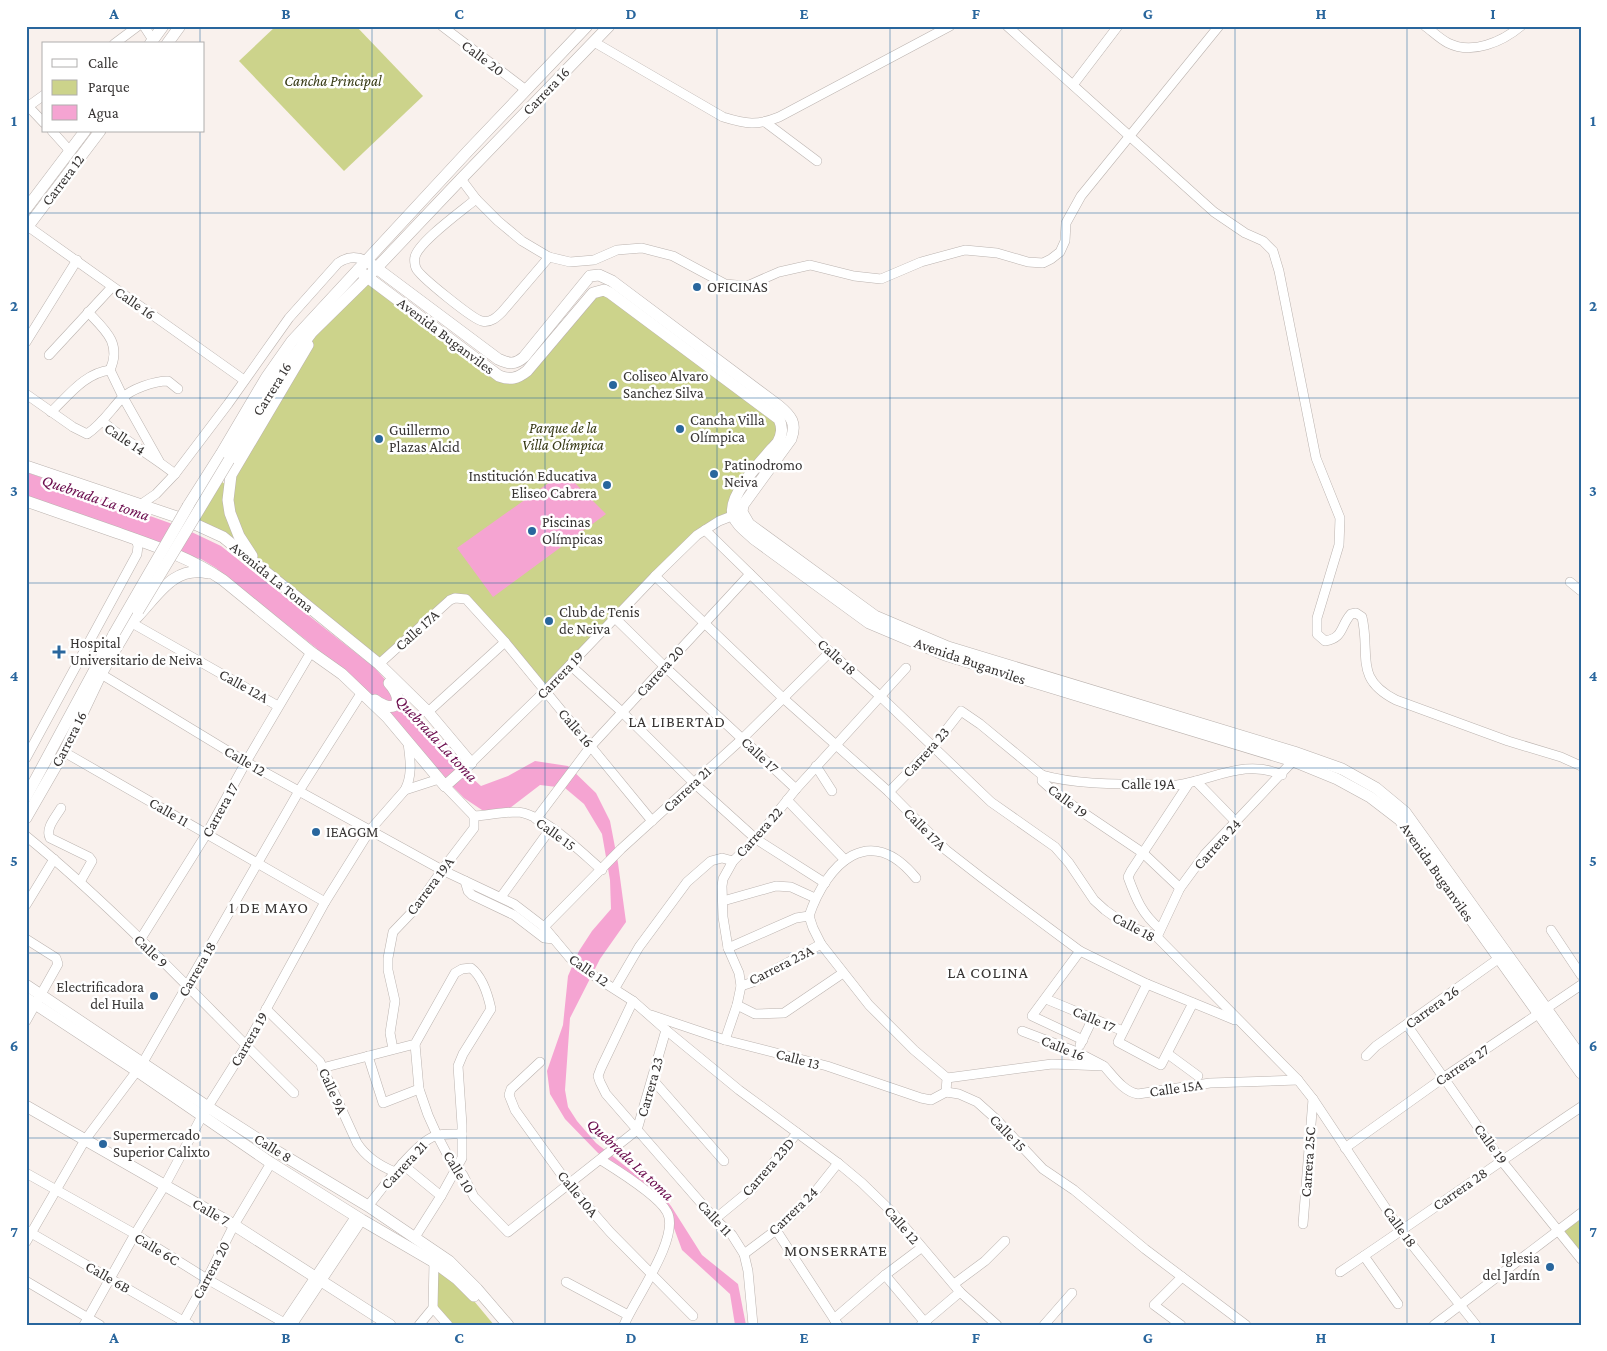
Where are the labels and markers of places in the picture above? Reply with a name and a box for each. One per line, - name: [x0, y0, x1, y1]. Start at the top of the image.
- place label: OFICINAS: [707, 279, 768, 295]
- marker: OFICINAS: [691, 281, 703, 293]
- place label: Coliseo Alvaro Sanchez Silva: [623, 368, 709, 401]
- marker: Coliseo Alvaro Sanchez Silva: [607, 379, 619, 391]
- place label: Cancha Villa Olímpica: [690, 412, 765, 446]
- place label: Guillermo Plazas Alcid: [389, 422, 460, 455]
- marker: Cancha Villa Olímpica: [674, 423, 686, 435]
- marker: Guillermo Plazas Alcid: [373, 433, 385, 445]
- place label: Patinodromo Neiva: [724, 457, 803, 490]
- place label: Institución Educativa Eliseo Cabrera: [468, 468, 597, 501]
- marker: Patinodromo Neiva: [708, 468, 720, 480]
- marker: Institución Educativa Eliseo Cabrera: [601, 479, 613, 491]
- place label: Piscinas Olímpicas: [542, 514, 603, 548]
- marker: Piscinas Olímpicas: [526, 525, 538, 537]
- place label: Club de Tenis de Neiva: [559, 604, 640, 637]
- marker: Club de Tenis de Neiva: [543, 615, 555, 627]
- place label: Hospital Universitario de Neiva: [70, 635, 203, 668]
- marker: Hospital Universitario de Neiva: [52, 645, 66, 659]
- place label: IEAGGM: [326, 824, 379, 840]
- marker: IEAGGM: [310, 826, 322, 838]
- place label: Electrificadora del Huila: [56, 979, 144, 1012]
- marker: Electrificadora del Huila: [148, 990, 160, 1002]
- place label: Supermercado Superior Calixto: [113, 1127, 210, 1161]
- marker: Supermercado Superior Calixto: [97, 1138, 109, 1150]
- place label: Iglesia del Jardín: [1482, 1250, 1540, 1284]
- marker: Iglesia del Jardín: [1544, 1261, 1556, 1273]

